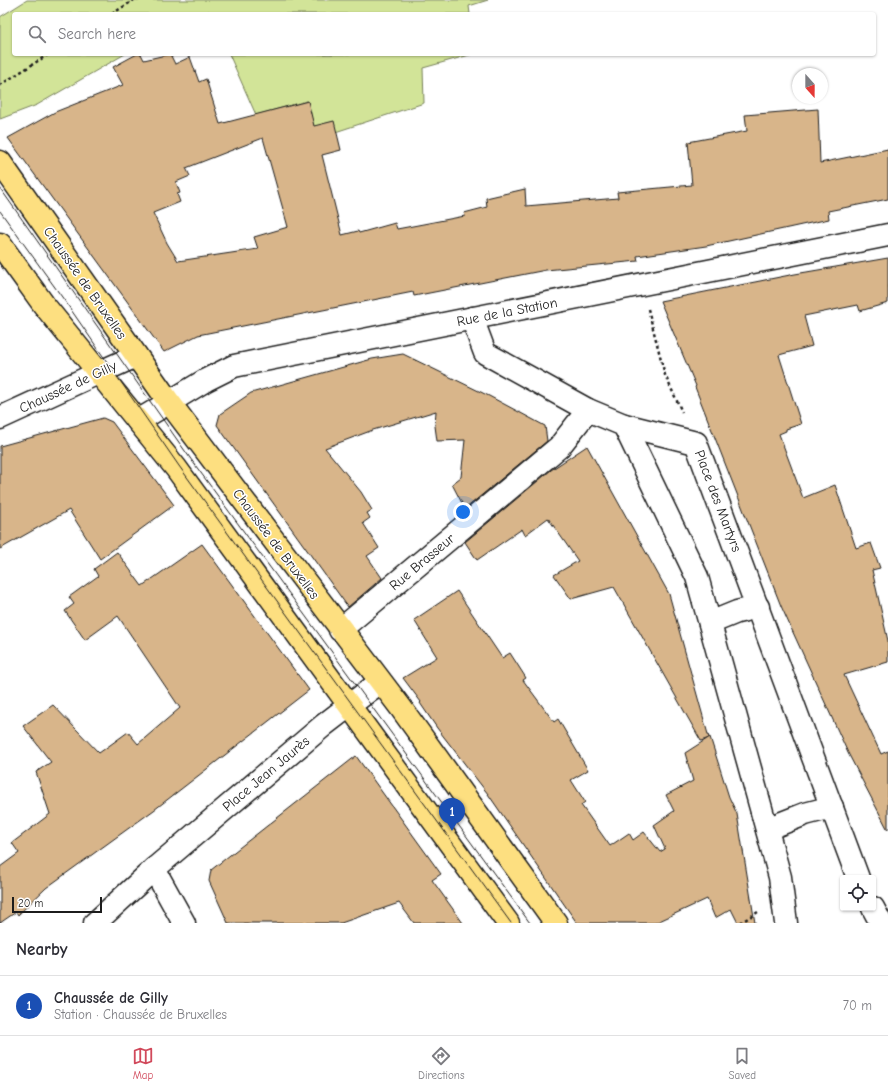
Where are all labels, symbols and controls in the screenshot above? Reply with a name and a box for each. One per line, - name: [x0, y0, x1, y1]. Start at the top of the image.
- search box: [12, 12, 876, 56]
- icon: search: [26, 23, 48, 45]
- text: Search here: [58, 25, 136, 43]
- north arrow: [792, 68, 828, 104]
- street label: Chaussée de Bruxelles: [40, 223, 130, 343]
- street label: Rue de la Station: [455, 294, 559, 330]
- street label: Chaussée de Gilly: [17, 357, 120, 417]
- street label: Place des Martyrs: [691, 448, 745, 554]
- street label: Chaussée de Bruxelles: [229, 486, 323, 603]
- your location: [453, 502, 473, 522]
- street label: Rue Brasseur: [386, 530, 458, 594]
- street label: Place Jean Jaurès: [219, 733, 313, 815]
- pin: 1: [439, 798, 465, 831]
- map controls: [840, 875, 876, 911]
- button: locate: [840, 875, 876, 911]
- scale bar: [12, 895, 102, 914]
- text: 20 m: [18, 897, 43, 910]
- text: Nearby: [16, 940, 67, 959]
- text: Chaussée de Gilly: [54, 989, 168, 1007]
- text: 1: [26, 998, 32, 1013]
- text: 70 m: [843, 998, 872, 1013]
- text: Station · Chaussée de Bruxelles: [54, 1007, 227, 1022]
- tab: Map: [132, 1045, 154, 1082]
- tab: Directions: [418, 1045, 465, 1082]
- tab: Saved: [729, 1045, 756, 1082]

